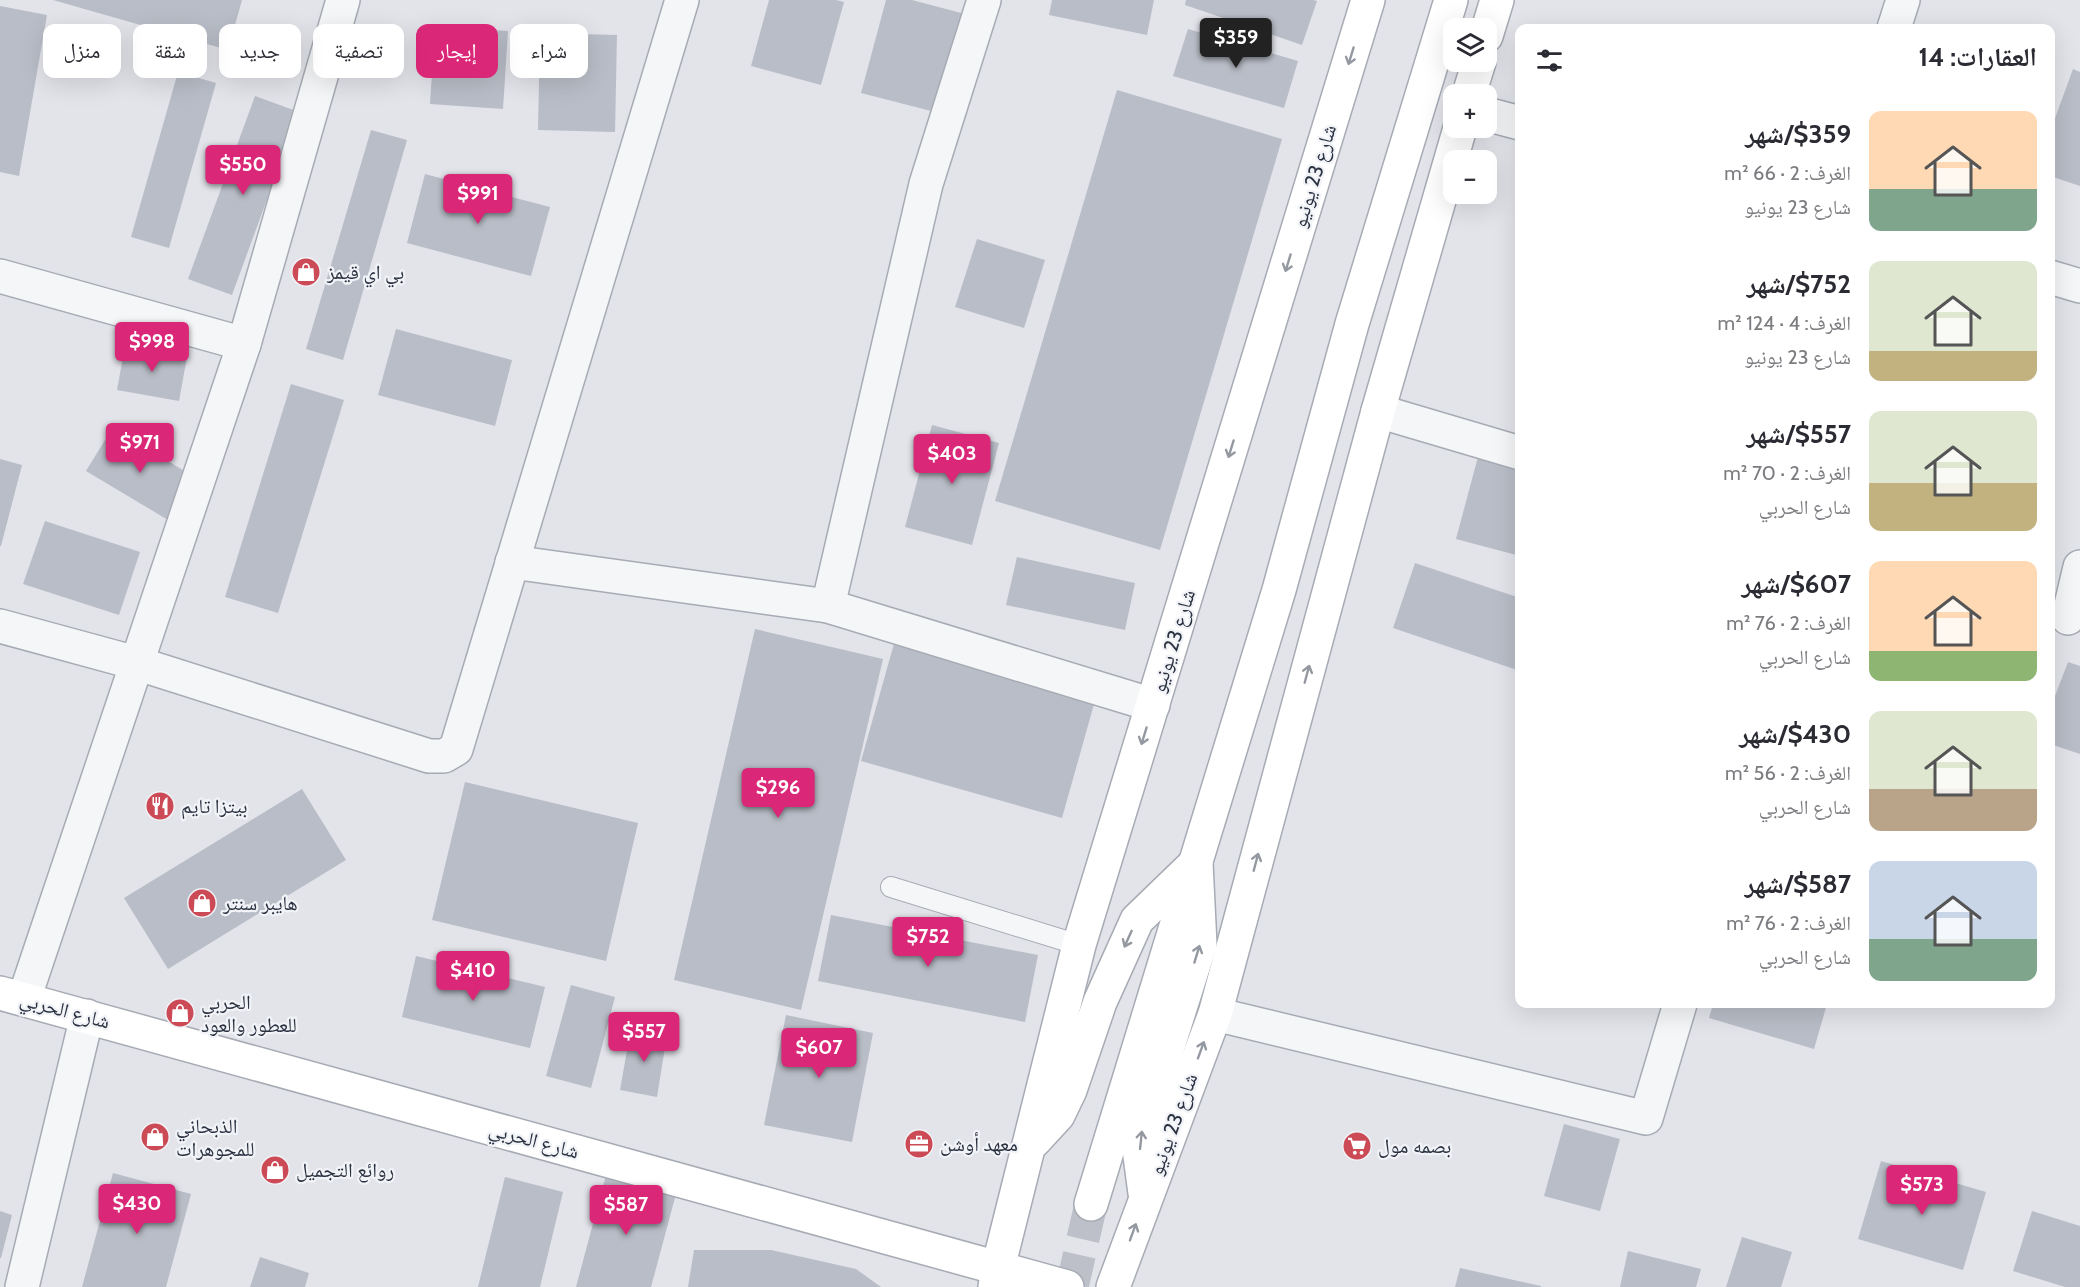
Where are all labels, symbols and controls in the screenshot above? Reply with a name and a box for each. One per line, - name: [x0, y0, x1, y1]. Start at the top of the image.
- pin: $359: [1200, 18, 1272, 69]
- map controls: [1443, 18, 1497, 204]
- button: layers: [1443, 18, 1497, 72]
- chip: منزل: [43, 24, 121, 78]
- chip: شقة: [133, 24, 207, 78]
- chip: جديد: [219, 24, 301, 78]
- chip: تصفية: [313, 24, 404, 78]
- chip: إيجار: [416, 24, 498, 78]
- chip: شراء: [510, 24, 588, 78]
- text: $359: [1214, 25, 1258, 49]
- text: العقارات: 14: [1919, 41, 2037, 73]
- icon: filters: [1533, 44, 1566, 77]
- one-way arrow: [1345, 46, 1356, 65]
- button: +: [1443, 84, 1497, 138]
- text: $359/شهر: [1745, 118, 1851, 150]
- street label: شارع 23 يونيو: [1287, 122, 1342, 231]
- icon: home: [1917, 135, 1989, 207]
- pin: $550: [207, 145, 279, 196]
- button: −: [1443, 150, 1497, 204]
- text: $550: [219, 152, 267, 176]
- text: الغرف: 2 · 66 m²: [1724, 161, 1851, 185]
- pin: $991: [442, 174, 514, 225]
- text: $991: [457, 181, 499, 205]
- text: شارع 23 يونيو: [1744, 195, 1851, 219]
- one-way arrow: [1282, 253, 1293, 272]
- shop icon: بي اي قيمز: [290, 256, 322, 288]
- place label: بي اي قيمز: [326, 260, 404, 288]
- text: $752/شهر: [1747, 268, 1851, 300]
- icon: home: [1917, 285, 1989, 357]
- text: الغرف: 4 · 124 m²: [1717, 311, 1851, 335]
- pin: $998: [116, 322, 188, 373]
- text: $998: [129, 329, 175, 353]
- text: شارع 23 يونيو: [1744, 345, 1851, 369]
- text: $557/شهر: [1747, 418, 1851, 450]
- pin: $971: [104, 423, 176, 474]
- text: $971: [120, 430, 160, 454]
- pin: $403: [916, 434, 988, 485]
- icon: home: [1917, 435, 1989, 507]
- one-way arrow: [1225, 439, 1236, 458]
- text: $403: [928, 441, 976, 465]
- text: الغرف: 2 · 70 m²: [1723, 461, 1851, 485]
- text: شارع الحربي: [1759, 495, 1851, 519]
- text: $607/شهر: [1742, 568, 1851, 600]
- icon: home: [1917, 585, 1989, 657]
- street label: شارع 23 يونيو: [1146, 587, 1201, 696]
- text: الغرف: 2 · 76 m²: [1726, 611, 1851, 635]
- text: شارع الحربي: [1759, 645, 1851, 669]
- one-way arrow: [1302, 665, 1313, 684]
- text: $430/شهر: [1739, 718, 1851, 750]
- one-way arrow: [1137, 726, 1148, 745]
- icon: home: [1917, 735, 1989, 807]
- text: الغرف: 2 · 56 m²: [1725, 761, 1851, 785]
- pin: $296: [742, 768, 814, 819]
- text: $296: [756, 775, 800, 799]
- restaurant icon: بيتزا تايم: [144, 790, 176, 822]
- place label: بيتزا تايم: [181, 794, 248, 820]
- text: شارع الحربي: [1759, 795, 1851, 819]
- one-way arrow: [1251, 853, 1262, 872]
- text: $587/شهر: [1745, 868, 1851, 900]
- icon: home: [1917, 885, 1989, 957]
- shop icon: هايبر سنتر: [186, 887, 218, 919]
- place label: هايبر سنتر: [222, 891, 298, 915]
- text: الغرف: 2 · 76 m²: [1726, 911, 1851, 935]
- pin: $752: [892, 917, 964, 968]
- text: $752: [906, 924, 950, 948]
- one-way arrow: [1122, 930, 1133, 948]
- one-way arrow: [1192, 945, 1203, 964]
- text: شارع الحربي: [1759, 945, 1851, 969]
- pin: $410: [437, 951, 509, 1002]
- text: $410: [450, 958, 496, 982]
- street label: شارع الحربي: [16, 986, 113, 1037]
- place label: الحربي للعطور والعود: [201, 990, 297, 1037]
- shop icon: الحربي للعطور والعود: [164, 997, 196, 1029]
- pin: $557: [608, 1012, 680, 1063]
- text: $557: [622, 1019, 666, 1043]
- pin: $607: [783, 1028, 855, 1079]
- text: $607: [795, 1035, 843, 1059]
- one-way arrow: [1197, 1041, 1208, 1059]
- street label: شارع 23 يونيو: [1143, 1070, 1203, 1179]
- place label: الذبحاني للمجوهرات: [176, 1114, 255, 1161]
- street label: شارع الحربي: [485, 1116, 582, 1167]
- shop icon: الذبحاني للمجوهرات: [139, 1121, 171, 1153]
- office icon: معهد أوشن: [903, 1128, 935, 1160]
- supermarket icon: بصمه مول: [1341, 1130, 1373, 1162]
- one-way arrow: [1136, 1131, 1147, 1151]
- place label: معهد أوشن: [940, 1132, 1018, 1156]
- place label: بصمه مول: [1378, 1134, 1451, 1158]
- shop icon: روائع التجميل: [259, 1154, 291, 1186]
- place label: روائع التجميل: [296, 1158, 394, 1183]
- pin: $573: [1886, 1165, 1958, 1216]
- text: $573: [1900, 1172, 1944, 1196]
- pin: $430: [101, 1184, 173, 1235]
- pin: $587: [590, 1185, 662, 1236]
- text: $430: [113, 1191, 161, 1215]
- text: $587: [604, 1192, 648, 1216]
- one-way arrow: [1128, 1223, 1139, 1242]

